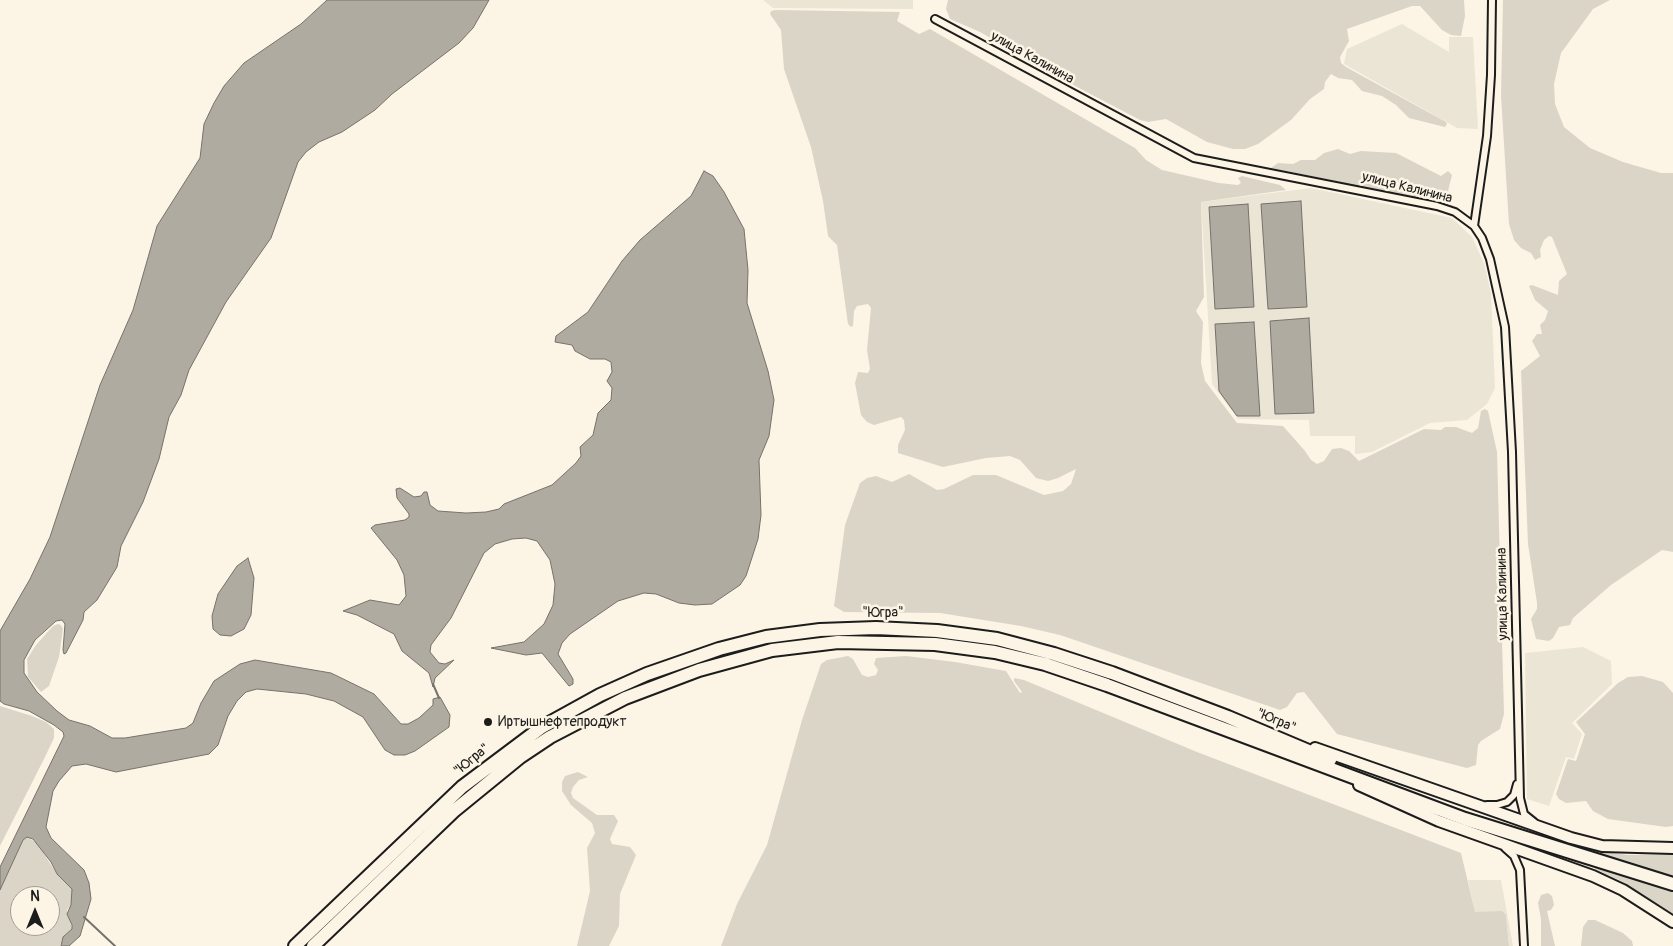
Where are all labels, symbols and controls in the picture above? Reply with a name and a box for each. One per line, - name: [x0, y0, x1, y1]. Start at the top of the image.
- street label: улица Калинина: [987, 28, 1077, 88]
- street label: улица Калинина: [1360, 169, 1454, 207]
- street label: улица Калинина: [1494, 547, 1512, 641]
- street label: "Югра": [862, 605, 904, 621]
- street label: "Югра": [1254, 705, 1298, 737]
- place label: Иртышнефтепродукт: [498, 714, 626, 730]
- marker: Иртышнефтепродукт: [482, 716, 494, 728]
- street label: "Югра": [451, 740, 493, 780]
- north arrow: [10, 886, 60, 936]
- text: N: [30, 888, 40, 905]

